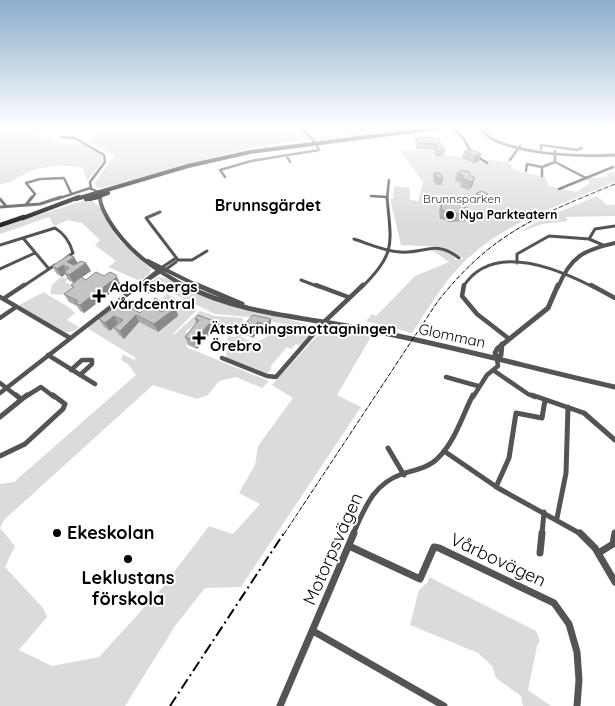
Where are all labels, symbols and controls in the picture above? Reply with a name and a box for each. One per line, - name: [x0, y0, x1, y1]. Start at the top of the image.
- park label: Brunnsparken: [423, 191, 501, 206]
- district label: Brunnsgärdet: [215, 195, 321, 215]
- place label: Nya Parkteatern: [460, 207, 557, 222]
- marker: Nya Parkteatern: [444, 209, 456, 221]
- place label: Adolfsbergs vårdcentral: [110, 277, 197, 313]
- marker: Adolfsbergs vårdcentral: [92, 289, 106, 303]
- place label: Ätstörningsmottagningen Örebro: [210, 319, 396, 355]
- street label: Glomman: [417, 319, 487, 352]
- marker: Ätstörningsmottagningen Örebro: [192, 331, 206, 345]
- street label: Motorpsvägen: [297, 489, 368, 609]
- place label: Ekeskolan: [67, 521, 154, 544]
- marker: Ekeskolan: [51, 527, 63, 539]
- street label: Vårbovägen: [447, 527, 550, 592]
- marker: Leklustans förskola: [122, 553, 134, 565]
- place label: Leklustans förskola: [82, 566, 175, 610]

